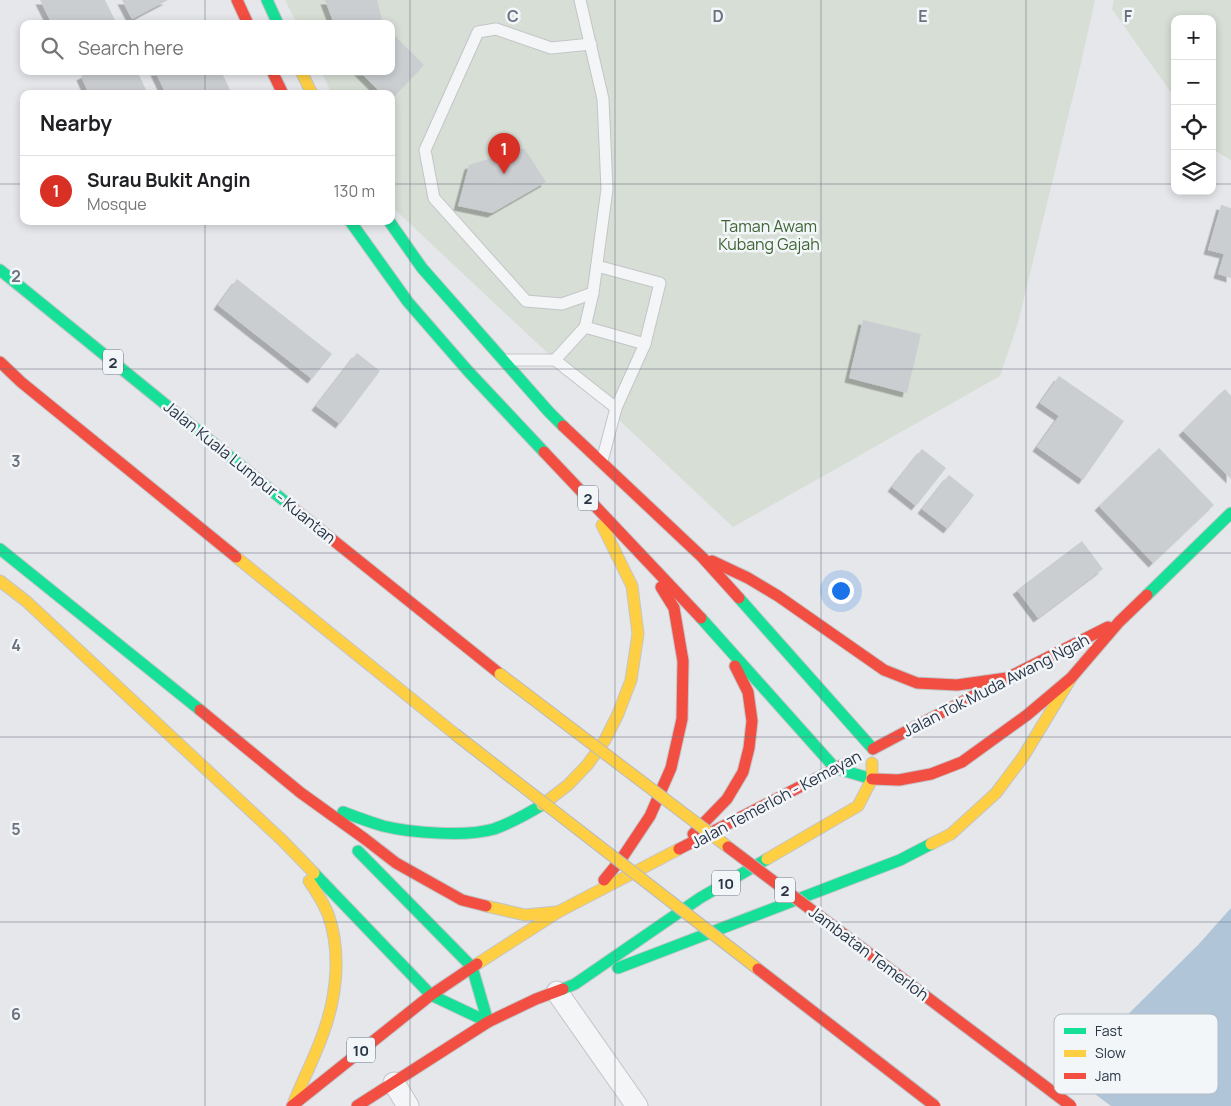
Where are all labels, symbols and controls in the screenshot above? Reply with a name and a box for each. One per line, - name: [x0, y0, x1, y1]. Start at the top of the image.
- text: C: [507, 5, 519, 27]
- text: D: [712, 5, 724, 27]
- text: E: [918, 5, 928, 27]
- text: F: [1124, 5, 1133, 27]
- map controls: [1171, 15, 1216, 195]
- button: +: [1171, 15, 1216, 60]
- search box: [20, 20, 395, 75]
- icon: search: [38, 34, 66, 62]
- text: Search here: [78, 35, 184, 61]
- button: −: [1171, 60, 1216, 105]
- button: locate: [1171, 105, 1216, 150]
- text: Nearby: [40, 109, 112, 137]
- pin: 1: [488, 133, 520, 174]
- button: layers: [1171, 150, 1216, 195]
- text: Surau Bukit Angin: [87, 167, 250, 193]
- text: 1: [52, 180, 60, 202]
- text: 130 m: [333, 180, 375, 202]
- text: Mosque: [87, 193, 147, 215]
- park label: Taman Awam Kubang Gajah: [718, 215, 820, 255]
- text: 2: [11, 265, 21, 287]
- road number: 2: [103, 350, 123, 374]
- street label: Jalan Kuala Lumpur - Kuantan: [159, 396, 341, 548]
- text: 3: [11, 450, 21, 472]
- road number: 2: [578, 486, 598, 510]
- your location: [828, 578, 854, 604]
- street label: Jalan Tok Muda Awang Ngah: [899, 628, 1093, 742]
- text: 4: [11, 634, 21, 656]
- street label: Jalan Temerloh - Kemayan: [687, 745, 865, 853]
- text: 5: [11, 818, 21, 840]
- road number: 10: [712, 870, 740, 896]
- road number: 2: [775, 878, 795, 902]
- street label: Jambatan Temerloh: [804, 901, 934, 1005]
- text: 6: [11, 1003, 21, 1025]
- legend: [1054, 1014, 1218, 1094]
- text: Fast: [1095, 1021, 1123, 1040]
- road number: 10: [347, 1038, 375, 1062]
- text: Slow: [1095, 1043, 1126, 1062]
- text: Jam: [1095, 1066, 1121, 1085]

